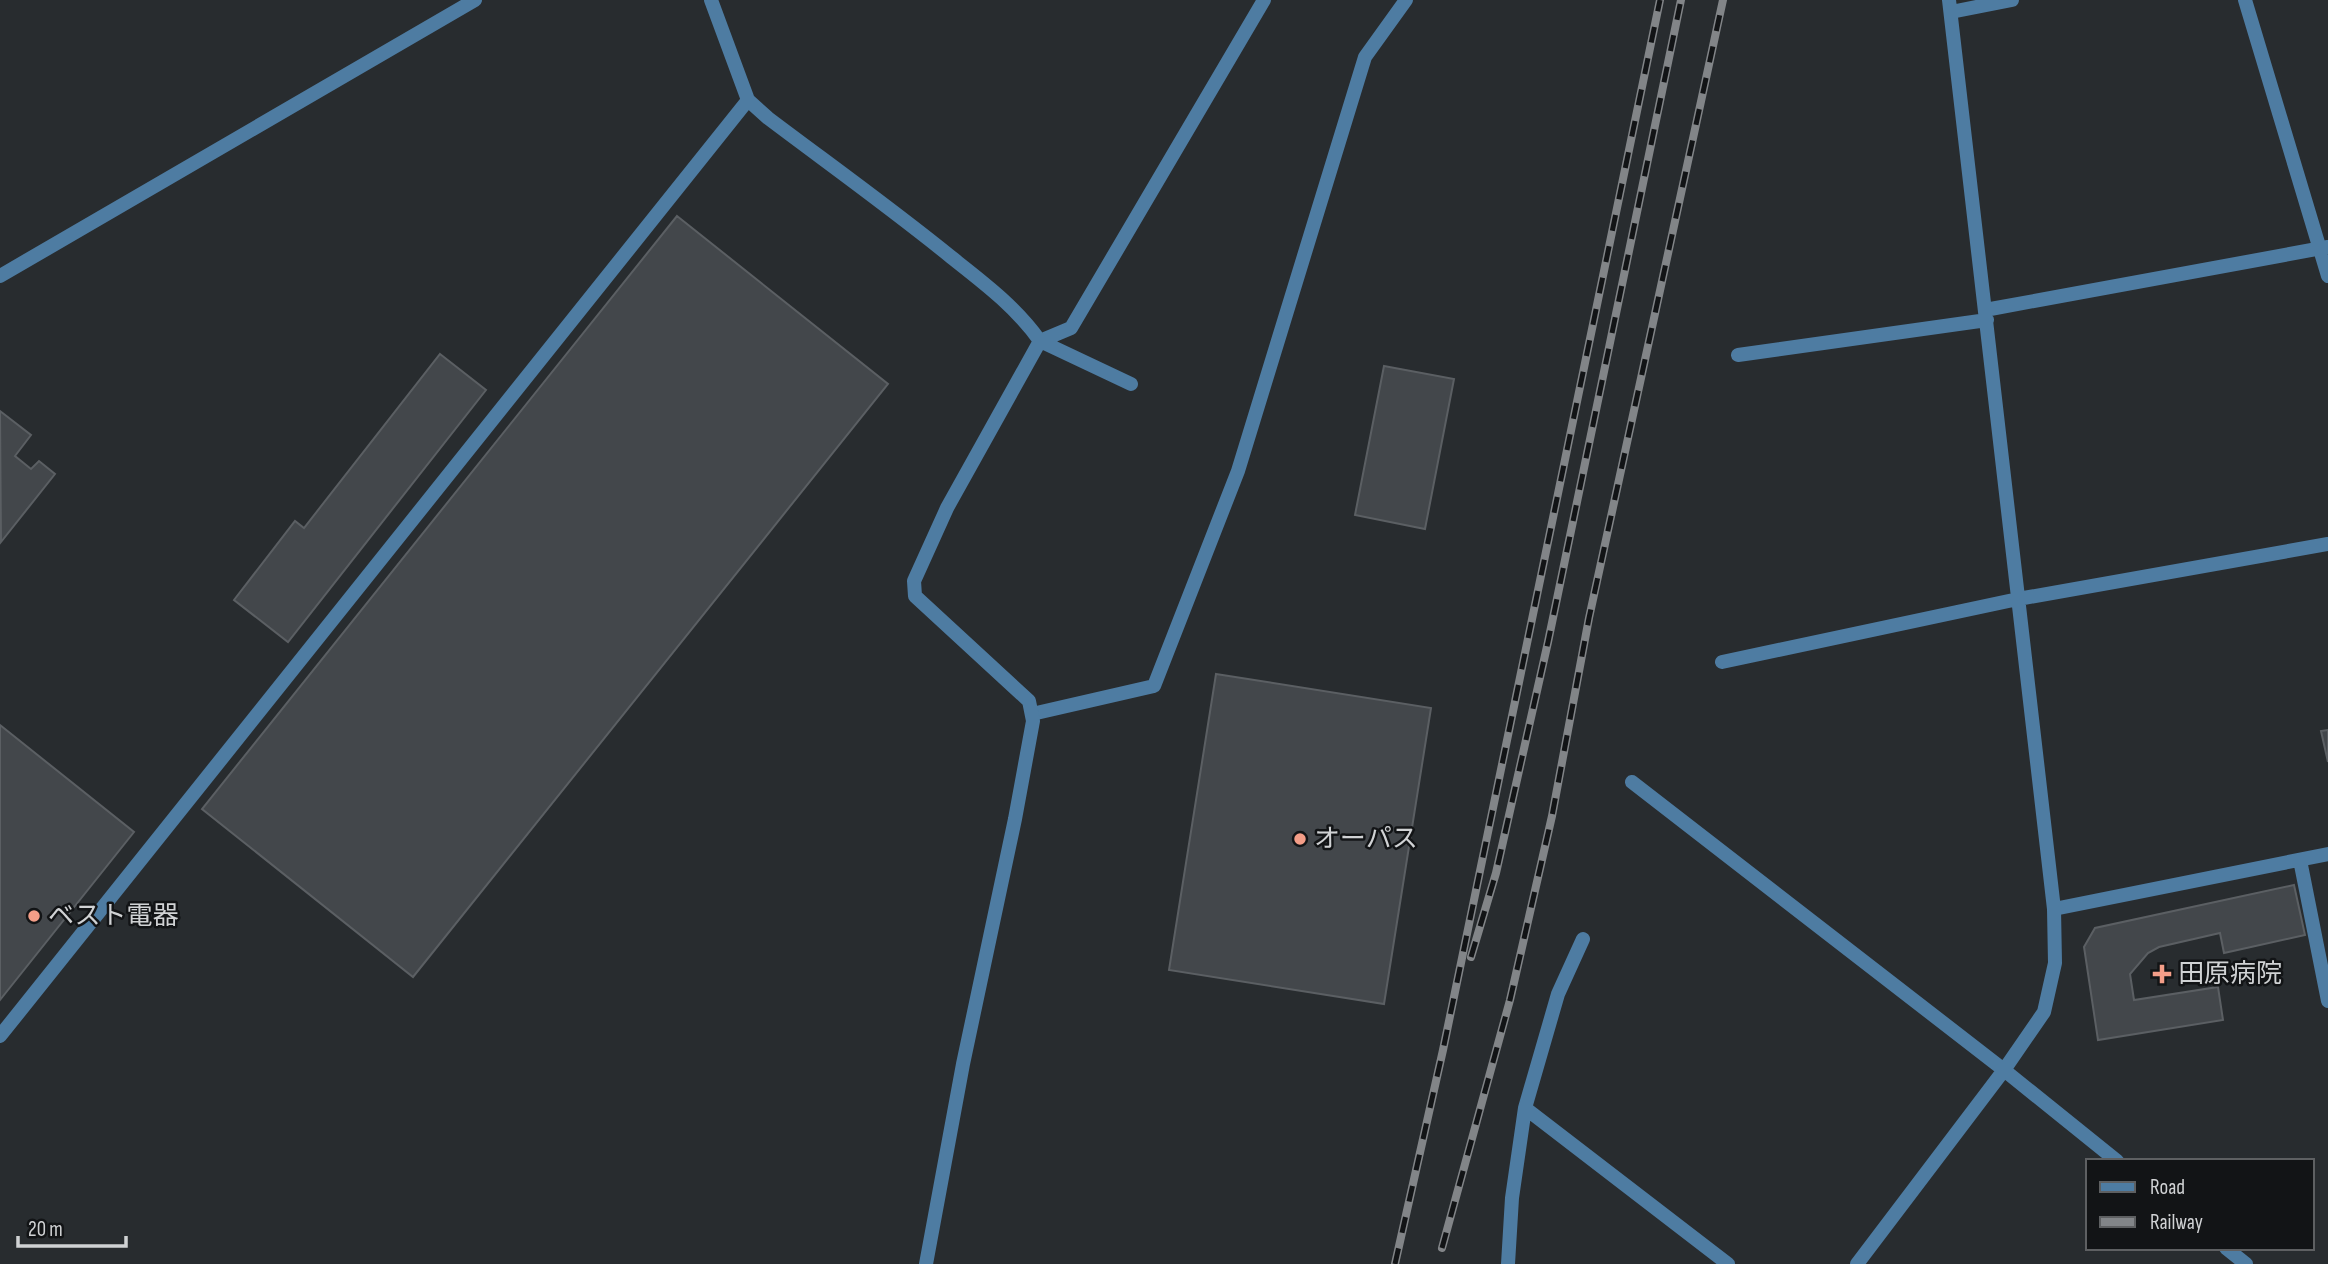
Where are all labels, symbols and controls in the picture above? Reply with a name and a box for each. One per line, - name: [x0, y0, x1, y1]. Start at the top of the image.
- place label: オーパス: [1314, 824, 1418, 855]
- marker: オーパス: [1292, 831, 1308, 847]
- place label: ベスト電器: [48, 901, 179, 932]
- marker: ベスト電器: [26, 908, 42, 924]
- place label: 田原病院: [2178, 959, 2282, 990]
- marker: 田原病院: [2152, 964, 2172, 984]
- legend: [2086, 1159, 2314, 1250]
- text: Road: [2150, 1175, 2185, 1200]
- scale bar: [18, 1204, 126, 1248]
- text: Railway: [2150, 1210, 2203, 1235]
- text: 20 m: [28, 1217, 63, 1242]

